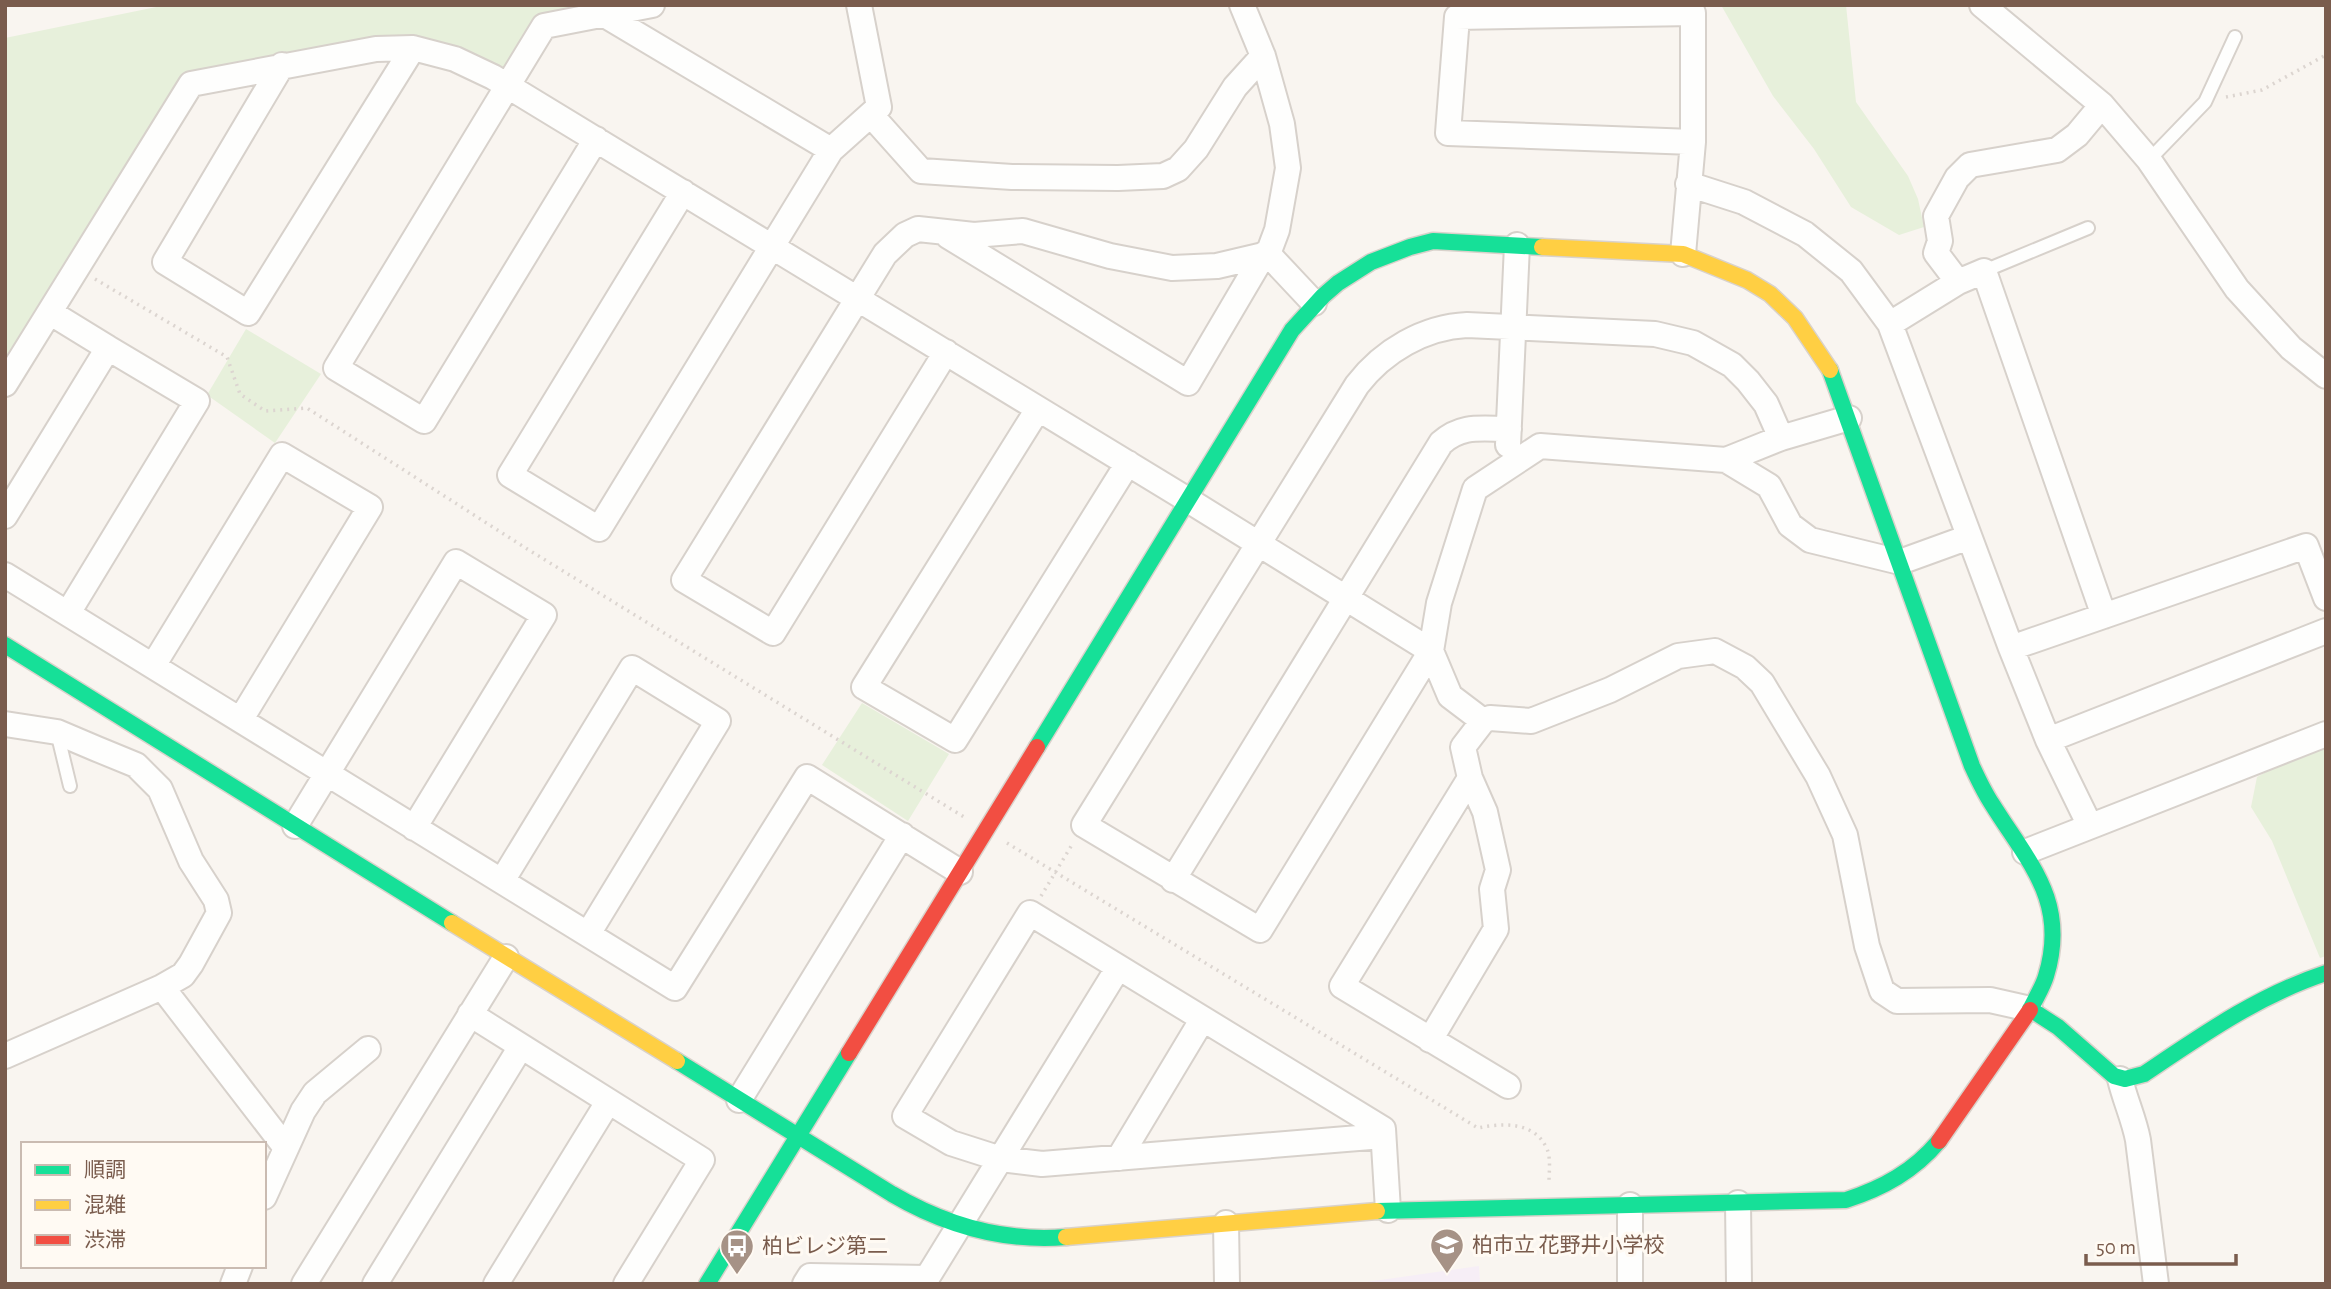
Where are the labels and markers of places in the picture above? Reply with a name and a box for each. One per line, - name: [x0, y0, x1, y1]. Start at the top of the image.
- school or university icon: 柏市立 花野井小学校: [1428, 1226, 1466, 1275]
- bus stop icon: 柏ビレジ第二: [718, 1227, 756, 1276]
- place label: 柏市立 花野井小学校: [1472, 1234, 1664, 1256]
- place label: 柏ビレジ第二: [762, 1235, 888, 1257]

